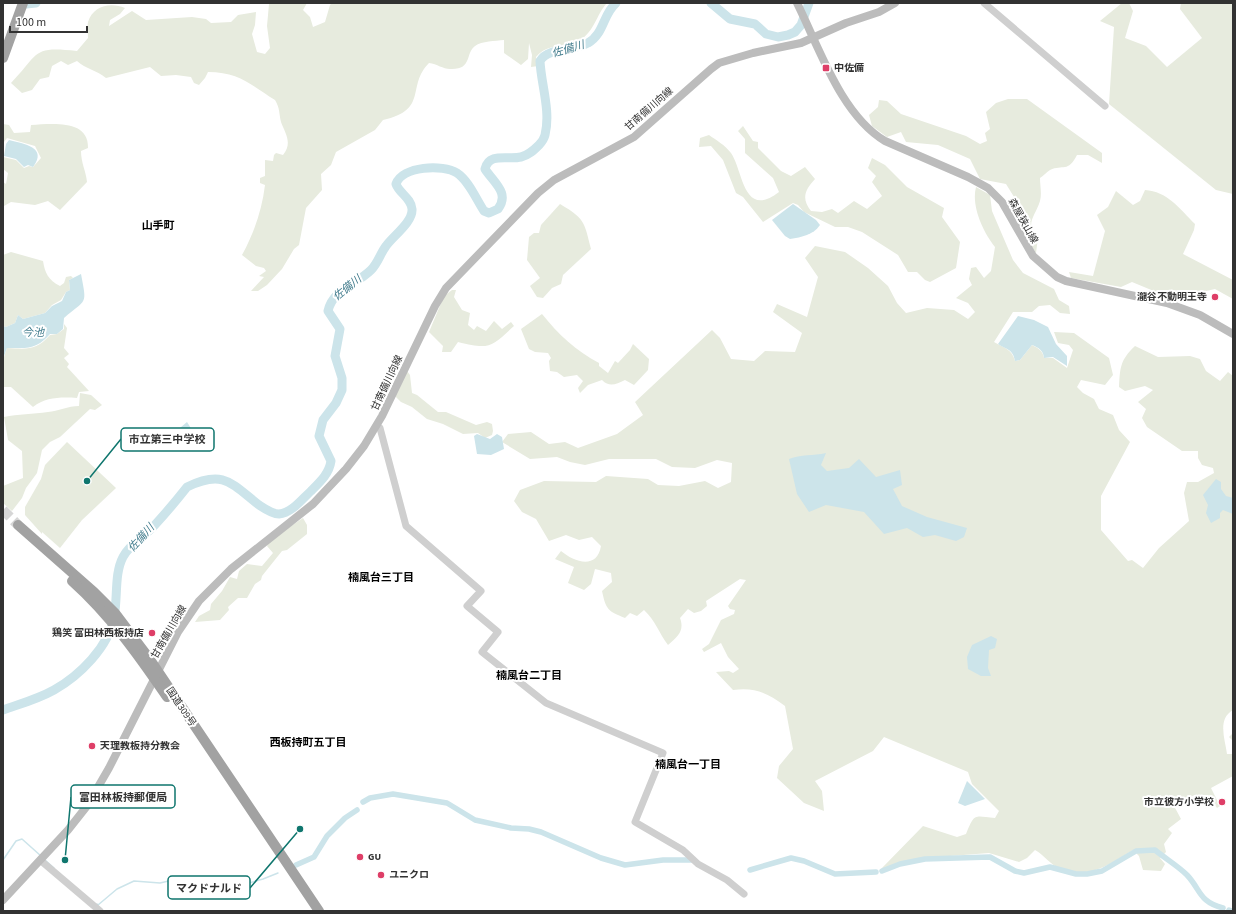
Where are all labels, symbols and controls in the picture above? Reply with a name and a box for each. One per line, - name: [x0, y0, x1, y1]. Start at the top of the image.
- scale bar: [10, 8, 87, 34]
- text: 100 m: [16, 14, 46, 31]
- water label: 佐備川: [550, 37, 587, 61]
- place label: 中佐備: [834, 61, 864, 75]
- marker: 中佐備: [821, 63, 831, 73]
- street label: 甘南備川向線: [622, 84, 676, 134]
- street label: 森屋狭山線: [1005, 196, 1041, 246]
- district label: 山手町: [142, 218, 175, 233]
- water label: 佐備川: [329, 271, 365, 304]
- place label: 瀧谷不動明王寺: [1137, 290, 1207, 304]
- marker: 瀧谷不動明王寺: [1210, 292, 1220, 302]
- water label: 今池: [22, 325, 45, 340]
- street label: 甘南備川向線: [368, 353, 406, 413]
- callout: 市立第三中学校: [121, 428, 214, 451]
- text: 市立第三中学校: [129, 432, 206, 447]
- water label: 佐備川: [124, 520, 158, 555]
- district label: 楠風台三丁目: [348, 570, 414, 585]
- street label: 甘南備川向線: [148, 603, 190, 661]
- place label: 鶏笑 富田林西板持店: [52, 626, 144, 640]
- marker: 鶏笑 富田林西板持店: [147, 628, 157, 638]
- district label: 楠風台二丁目: [496, 668, 562, 683]
- street label: 国道309号: [163, 684, 199, 730]
- district label: 西板持町五丁目: [270, 735, 347, 750]
- place label: 天理教板持分教会: [100, 739, 180, 753]
- marker: 天理教板持分教会: [87, 741, 97, 751]
- district label: 楠風台一丁目: [655, 757, 721, 772]
- callout: 富田林板持郵便局: [71, 785, 175, 808]
- text: 富田林板持郵便局: [79, 790, 167, 805]
- place label: 市立彼方小学校: [1144, 795, 1214, 809]
- marker: 市立彼方小学校: [1217, 797, 1227, 807]
- place label: GU: [368, 850, 381, 864]
- marker: GU: [355, 852, 365, 862]
- place label: ユニクロ: [389, 868, 429, 882]
- marker: ユニクロ: [376, 870, 386, 880]
- callout: マクドナルド: [168, 876, 250, 899]
- text: マクドナルド: [176, 881, 242, 896]

